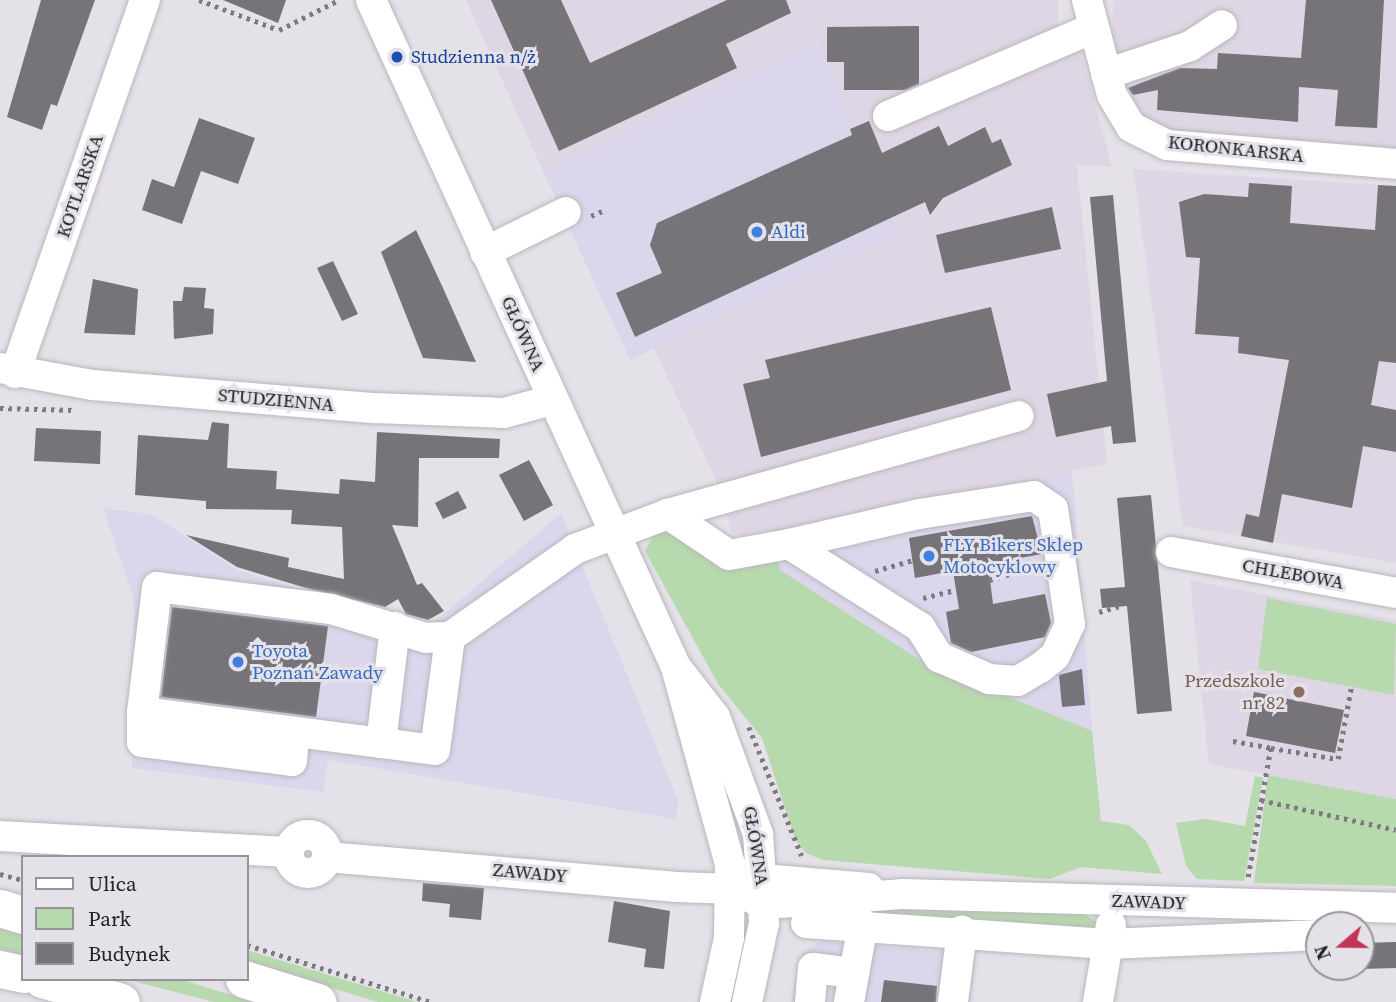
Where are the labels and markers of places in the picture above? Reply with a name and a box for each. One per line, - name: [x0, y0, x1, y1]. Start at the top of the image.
- place label: Studzienna n/ż: [411, 46, 536, 68]
- marker: Studzienna n/ż: [389, 49, 405, 65]
- place label: Aldi: [771, 221, 806, 243]
- marker: Aldi: [749, 224, 765, 240]
- place label: FLY Bikers Sklep Motocyklowy: [943, 534, 1084, 578]
- marker: FLY Bikers Sklep Motocyklowy: [921, 548, 937, 564]
- place label: Toyota Poznań Zawady: [252, 640, 383, 684]
- marker: Toyota Poznań Zawady: [230, 654, 246, 670]
- place label: Przedszkole nr 82: [1184, 670, 1285, 714]
- marker: Przedszkole nr 82: [1291, 684, 1307, 700]

